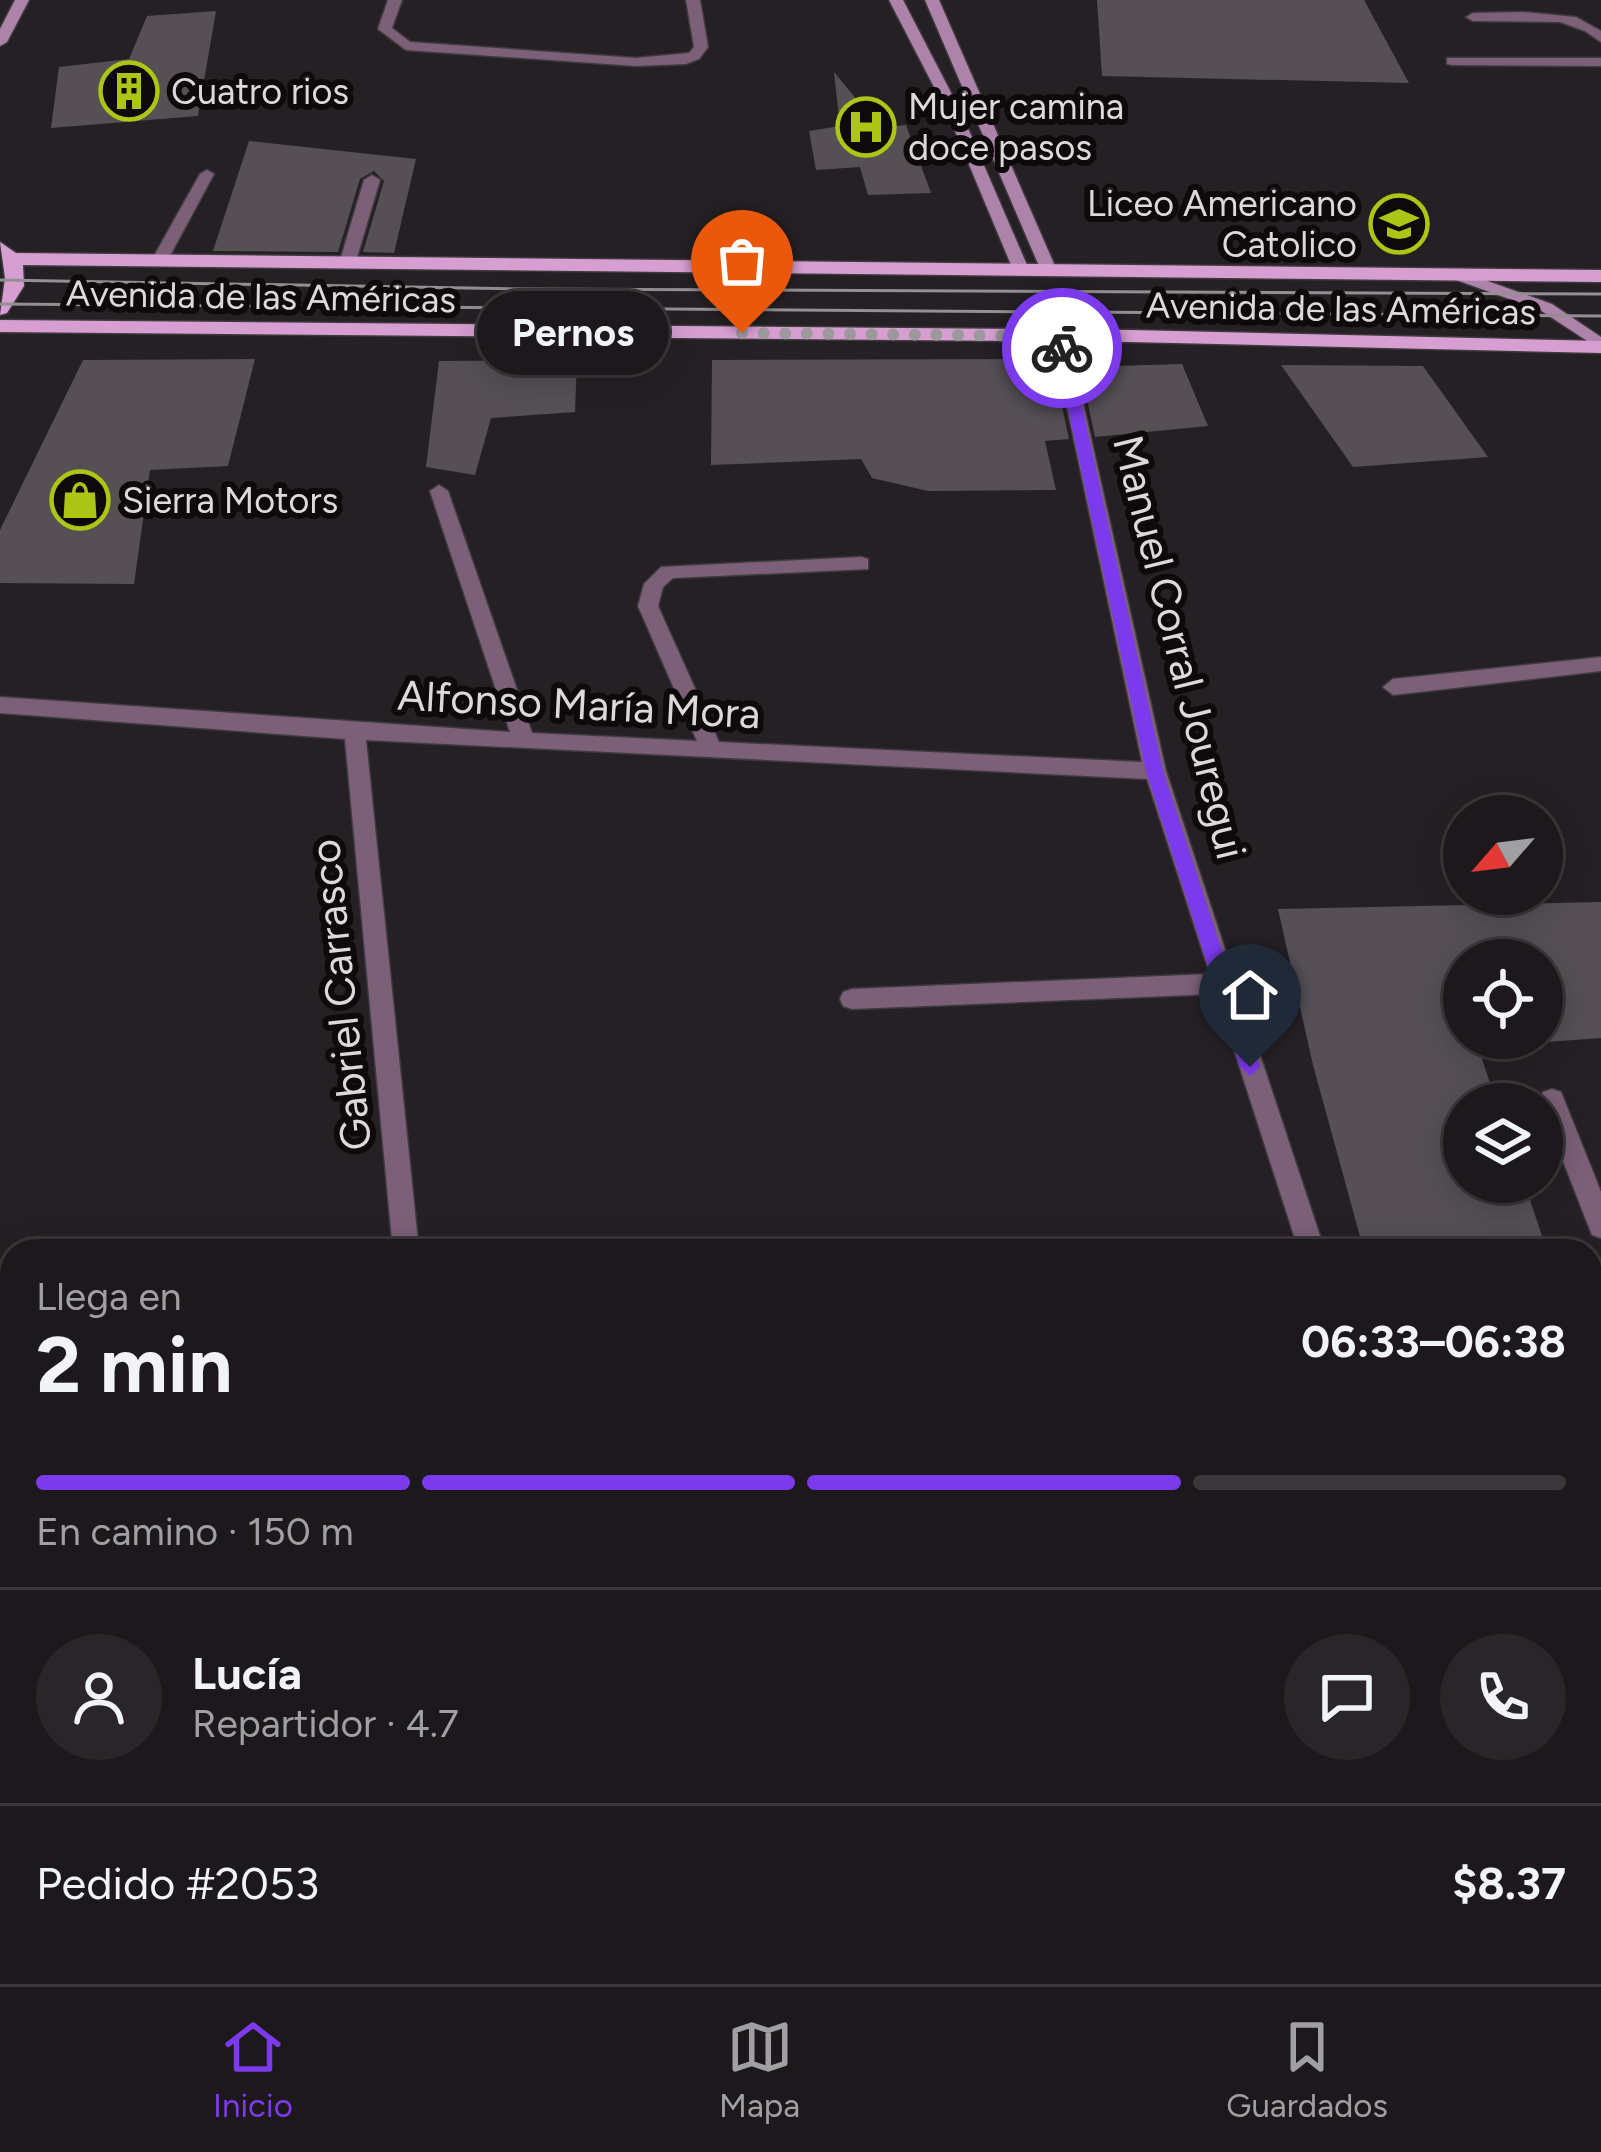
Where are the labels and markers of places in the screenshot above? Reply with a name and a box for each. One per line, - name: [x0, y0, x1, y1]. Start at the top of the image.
- building icon: Cuatro rios: [98, 60, 160, 122]
- place label: Cuatro rios: [171, 70, 349, 113]
- place label: Mujer camina doce pasos: [908, 85, 1124, 169]
- hospital icon: Mujer camina doce pasos: [835, 96, 897, 158]
- place label: Liceo Americano Catolico: [1087, 182, 1357, 266]
- school or university icon: Liceo Americano Catolico: [1368, 193, 1430, 255]
- pin: [691, 210, 793, 333]
- callout: Pernos: [478, 291, 670, 375]
- shop icon: Sierra Motors: [49, 469, 111, 531]
- place label: Sierra Motors: [122, 479, 338, 522]
- pin: [1199, 944, 1301, 1067]

